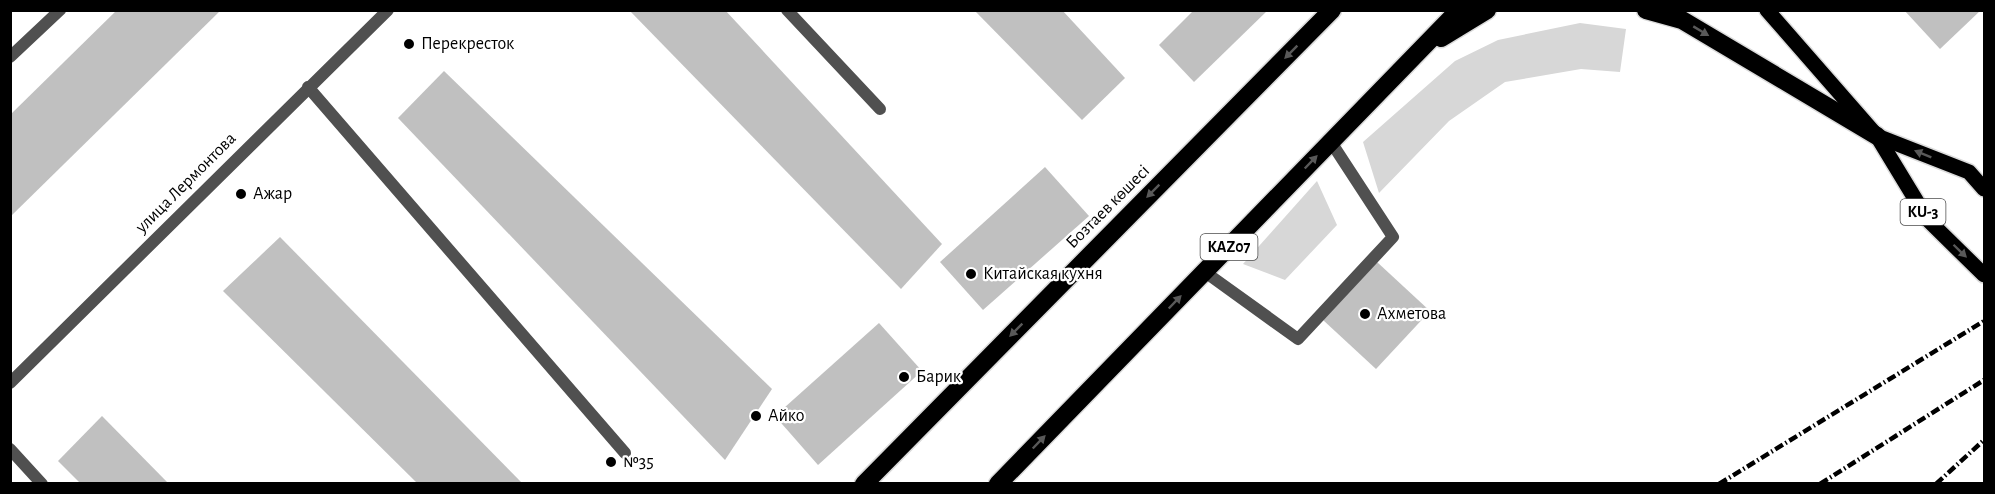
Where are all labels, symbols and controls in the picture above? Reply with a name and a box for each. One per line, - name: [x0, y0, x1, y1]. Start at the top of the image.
- one-way arrow: [1693, 26, 1709, 37]
- place label: Перекресток: [421, 35, 515, 53]
- marker: Перекресток: [402, 37, 416, 51]
- one-way arrow: [1284, 45, 1298, 59]
- street label: улица Лермонтова: [132, 129, 240, 237]
- one-way arrow: [1914, 149, 1932, 158]
- one-way arrow: [1304, 156, 1318, 170]
- street label: Бозтаев көшесі: [1063, 162, 1153, 252]
- one-way arrow: [1147, 183, 1161, 197]
- place label: Ажар: [253, 185, 292, 203]
- marker: Ажар: [234, 187, 248, 201]
- road number: KU-3: [1900, 199, 1946, 225]
- road number: KAZ07: [1200, 234, 1258, 260]
- one-way arrow: [1952, 243, 1966, 257]
- place label: Китайская кухня: [983, 265, 1103, 283]
- marker: Китайская кухня: [964, 267, 978, 281]
- one-way arrow: [1168, 295, 1182, 310]
- place label: Ахметова: [1377, 305, 1446, 323]
- marker: Ахметова: [1358, 307, 1372, 321]
- one-way arrow: [1010, 322, 1024, 336]
- place label: Барик: [916, 368, 962, 386]
- marker: Барик: [897, 370, 911, 384]
- place label: Айко: [768, 407, 804, 425]
- marker: Айко: [749, 409, 763, 423]
- one-way arrow: [1032, 434, 1046, 449]
- place label: №35: [623, 453, 654, 471]
- marker: №35: [604, 455, 618, 469]

